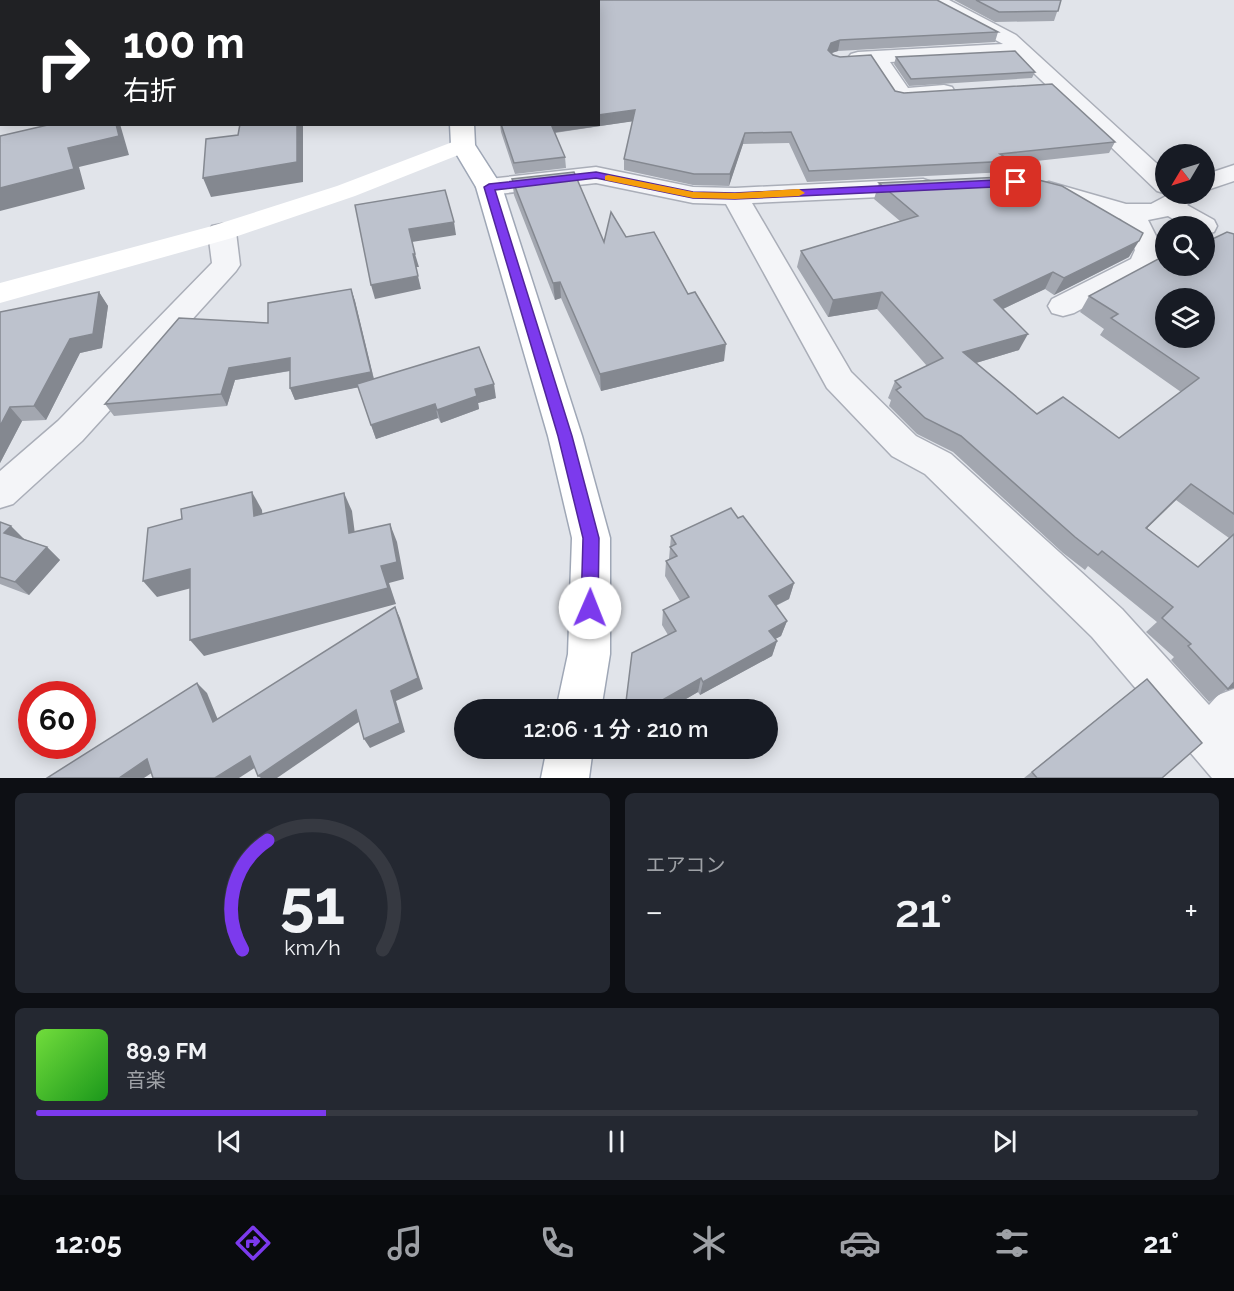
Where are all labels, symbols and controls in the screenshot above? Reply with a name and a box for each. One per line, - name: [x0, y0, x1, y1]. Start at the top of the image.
- text: 100 m: [123, 19, 245, 68]
- icon: right: [24, 24, 102, 102]
- text: 右折: [123, 75, 177, 106]
- north arrow: [1155, 144, 1215, 204]
- map controls: [1155, 144, 1215, 348]
- pin: [990, 156, 1041, 207]
- icon: arrive: [999, 165, 1032, 198]
- button: search: [1155, 216, 1215, 276]
- button: layers: [1155, 288, 1215, 348]
- position arrow: [558, 576, 622, 640]
- speed limit sign: 60: [18, 681, 96, 759]
- text: 12:06 · 1 分 · 210 m: [524, 716, 708, 742]
- text: エアコン: [646, 853, 726, 877]
- text: 51: [280, 865, 345, 939]
- text: 21°: [895, 885, 953, 938]
- text: −: [646, 892, 663, 931]
- text: +: [1184, 892, 1198, 931]
- text: km/h: [284, 935, 341, 960]
- text: 89.9 FM: [126, 1038, 207, 1064]
- text: 音楽: [126, 1068, 166, 1092]
- icon: previous: [213, 1125, 246, 1158]
- icon: pause: [600, 1125, 633, 1158]
- icon: next: [988, 1125, 1021, 1158]
- icon: directions: [232, 1222, 274, 1264]
- icon: music: [384, 1222, 426, 1264]
- icon: phone: [536, 1222, 578, 1264]
- icon: climate: [688, 1222, 730, 1264]
- icon: car: [839, 1222, 881, 1264]
- icon: filters: [991, 1222, 1033, 1264]
- text: 12:05: [55, 1228, 122, 1259]
- text: 21°: [1143, 1228, 1179, 1259]

